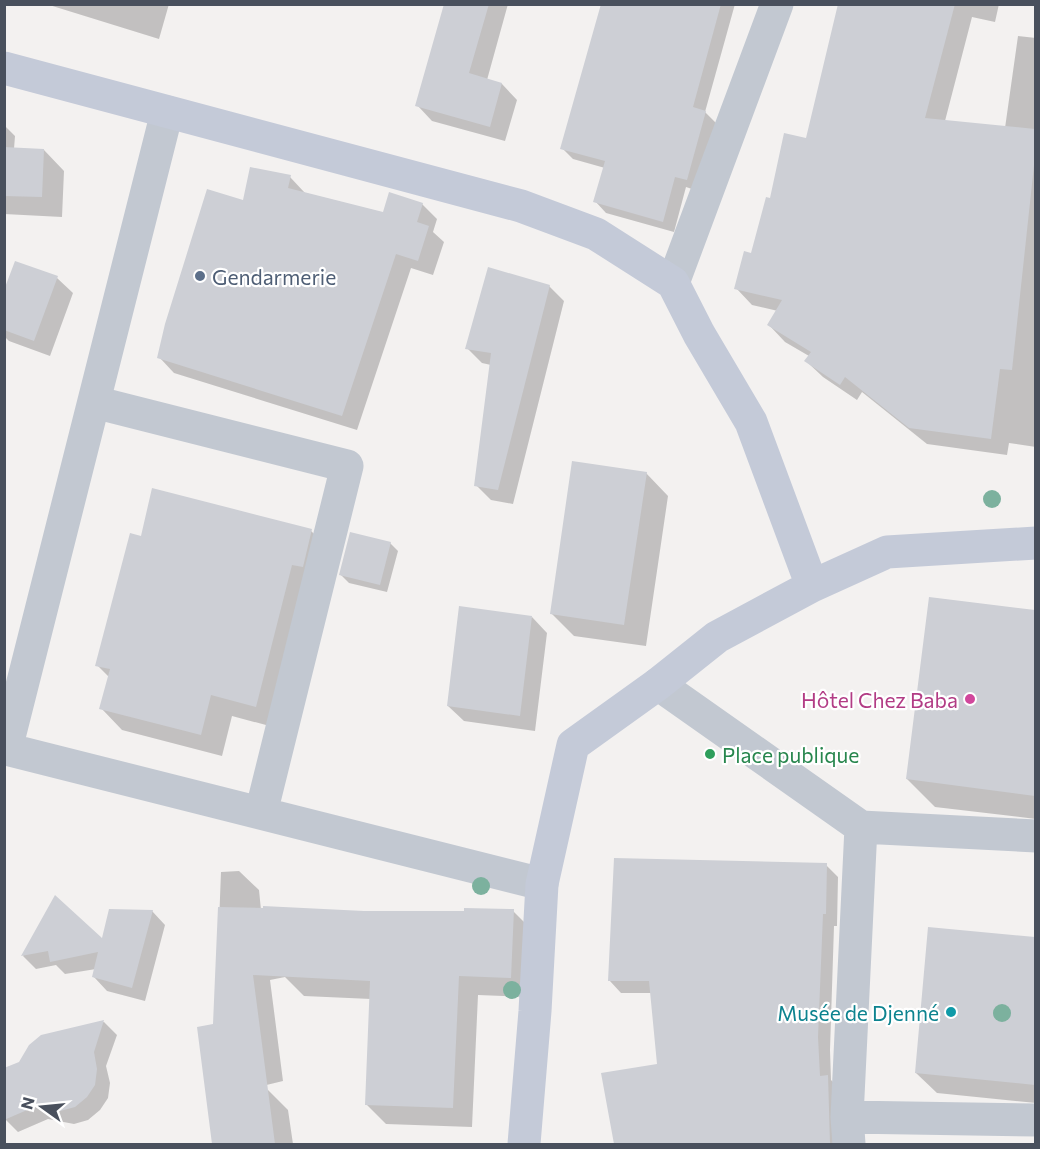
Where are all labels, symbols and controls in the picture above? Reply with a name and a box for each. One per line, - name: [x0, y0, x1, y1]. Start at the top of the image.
- place label: Gendarmerie: [212, 264, 336, 289]
- marker: Gendarmerie: [193, 269, 207, 283]
- place label: Hôtel Chez Baba: [801, 687, 958, 712]
- marker: Hôtel Chez Baba: [963, 692, 977, 706]
- place label: Place publique: [722, 742, 859, 767]
- marker: Place publique: [703, 747, 717, 761]
- place label: Musée de Djenné: [777, 1000, 939, 1025]
- marker: Musée de Djenné: [944, 1005, 958, 1019]
- north arrow: [12, 1077, 72, 1137]
- text: N: [16, 1095, 38, 1111]

